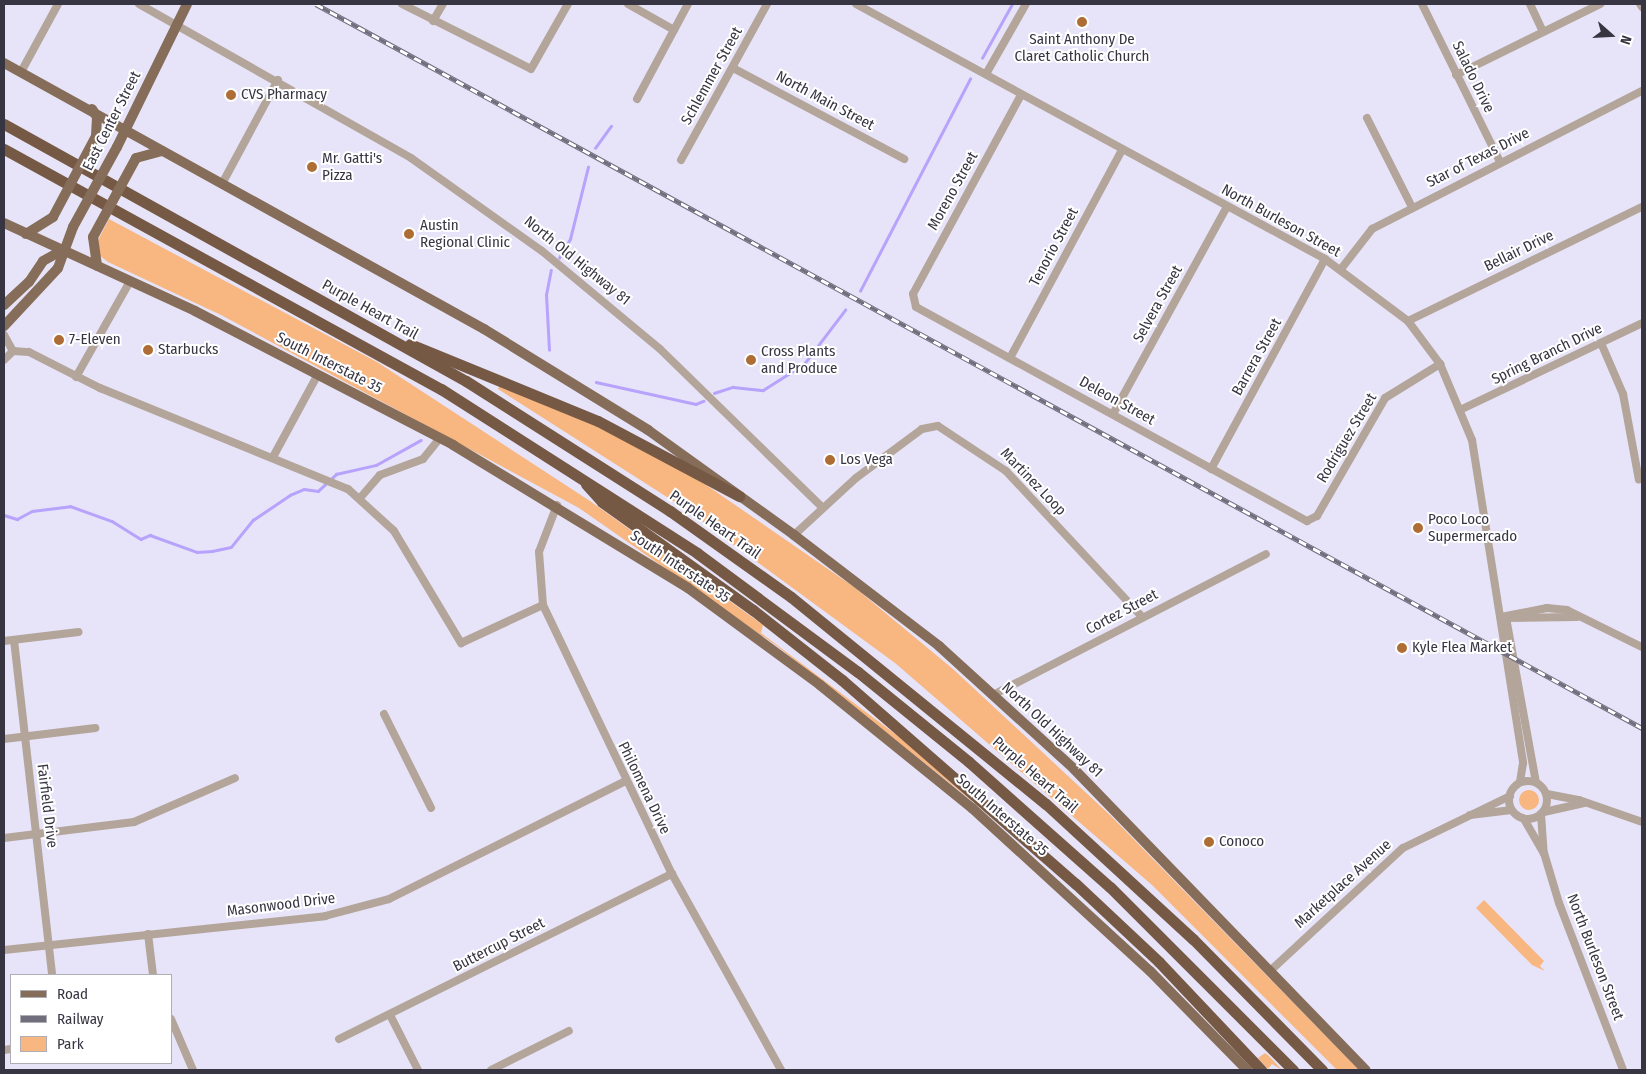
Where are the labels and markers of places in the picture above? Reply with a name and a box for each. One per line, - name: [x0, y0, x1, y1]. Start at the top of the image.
- marker: Saint Anthony De Claret Catholic Church: [1076, 16, 1088, 28]
- place label: Saint Anthony De Claret Catholic Church: [1015, 30, 1149, 65]
- place label: CVS Pharmacy: [241, 86, 327, 104]
- marker: CVS Pharmacy: [225, 89, 237, 101]
- place label: Mr. Gatti's Pizza: [322, 149, 382, 184]
- marker: Mr. Gatti's Pizza: [306, 161, 318, 173]
- place label: Austin Regional Clinic: [420, 216, 510, 251]
- marker: Austin Regional Clinic: [402, 227, 416, 241]
- place label: 7-Eleven: [69, 331, 121, 349]
- marker: 7-Eleven: [53, 334, 65, 346]
- place label: Starbucks: [158, 341, 218, 359]
- place label: Cross Plants and Produce: [761, 342, 837, 377]
- marker: Starbucks: [142, 344, 154, 356]
- marker: Cross Plants and Produce: [745, 354, 757, 366]
- place label: Los Vega: [840, 451, 893, 469]
- marker: Los Vega: [824, 454, 836, 466]
- place label: Poco Loco Supermercado: [1428, 510, 1517, 545]
- marker: Poco Loco Supermercado: [1412, 522, 1424, 534]
- place label: Kyle Flea Market: [1412, 639, 1512, 657]
- marker: Kyle Flea Market: [1396, 642, 1408, 654]
- place label: Conoco: [1219, 833, 1264, 851]
- marker: Conoco: [1203, 836, 1215, 848]

